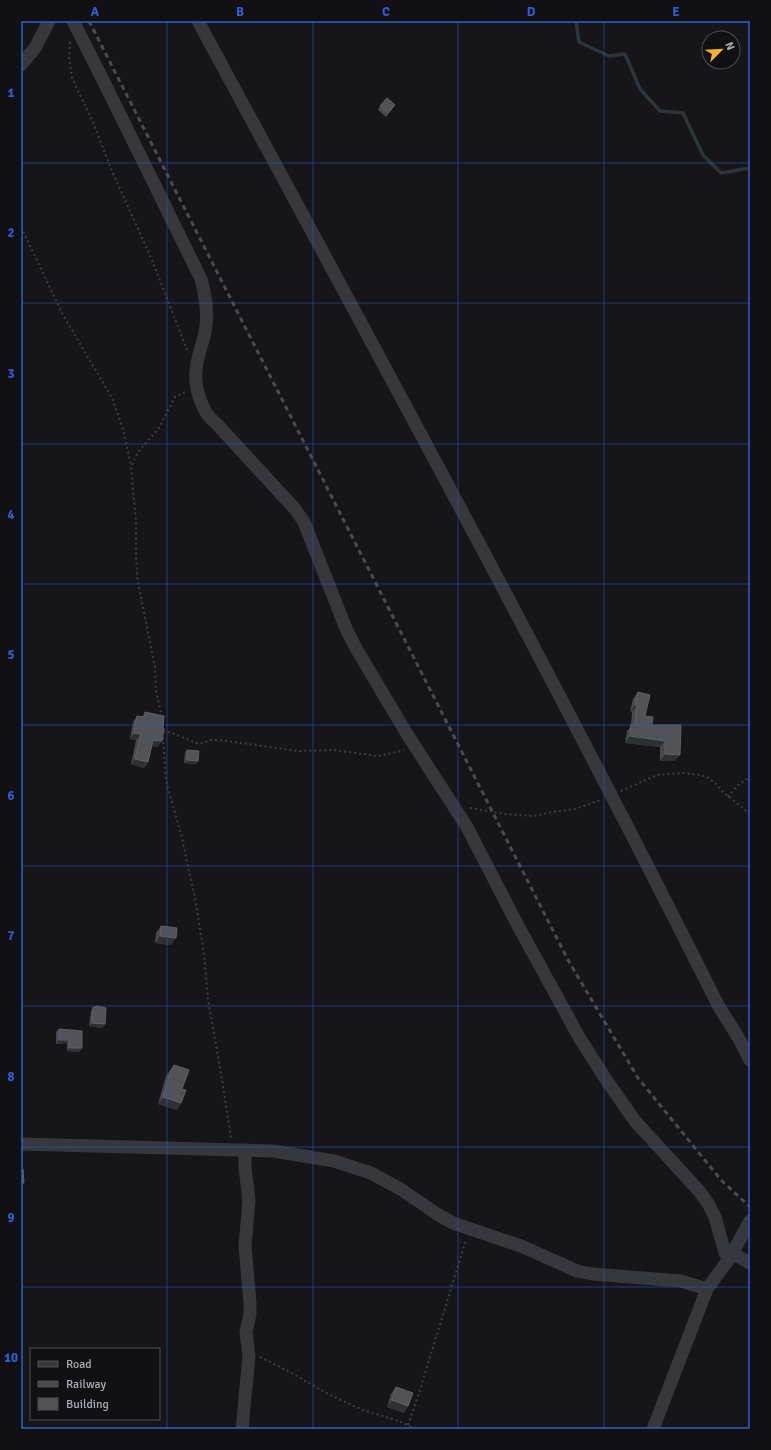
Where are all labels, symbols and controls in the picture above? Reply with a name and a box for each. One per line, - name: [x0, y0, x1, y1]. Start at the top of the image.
- text: A: [91, 4, 100, 20]
- text: B: [236, 4, 244, 20]
- text: C: [382, 4, 390, 20]
- text: D: [527, 4, 536, 20]
- text: E: [672, 4, 680, 20]
- north arrow: [701, 30, 741, 70]
- text: N: [722, 40, 737, 52]
- text: 1: [7, 85, 15, 101]
- text: 2: [7, 225, 15, 241]
- text: 3: [7, 366, 15, 382]
- text: 4: [7, 507, 15, 523]
- text: 5: [7, 647, 15, 663]
- text: 6: [7, 788, 15, 804]
- text: 7: [7, 928, 15, 944]
- text: 8: [7, 1069, 15, 1085]
- text: 9: [7, 1210, 15, 1226]
- legend: [30, 1348, 160, 1420]
- text: 10: [4, 1350, 18, 1366]
- text: Road: [66, 1357, 92, 1372]
- text: Railway: [66, 1377, 106, 1392]
- text: Building: [66, 1397, 109, 1412]

